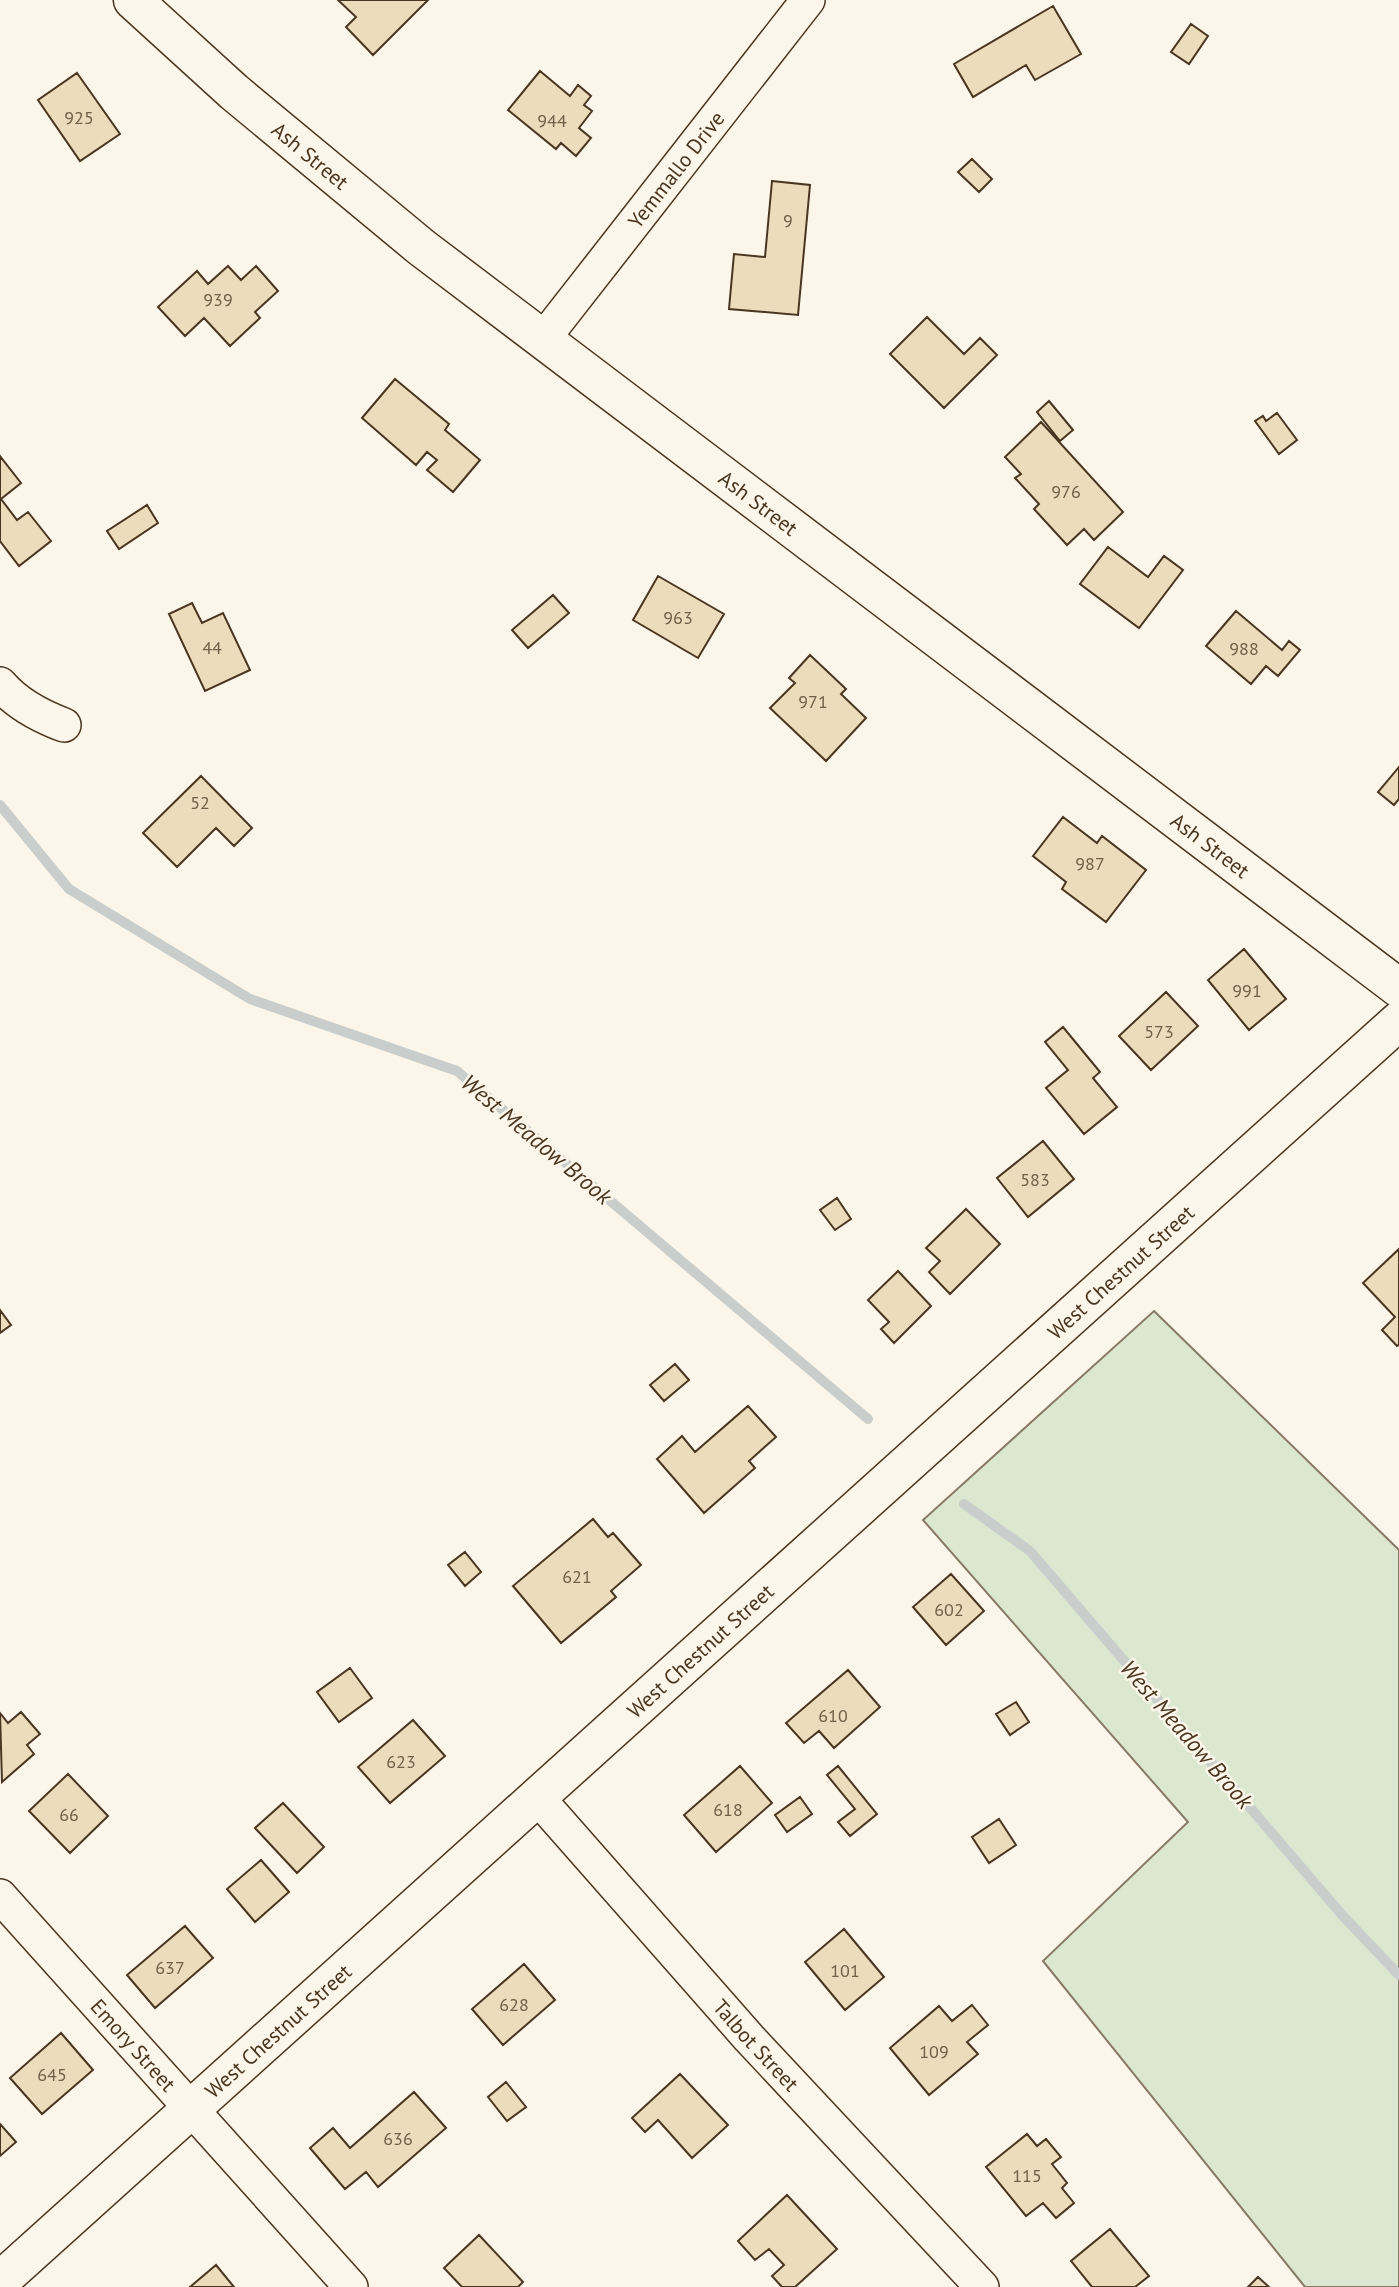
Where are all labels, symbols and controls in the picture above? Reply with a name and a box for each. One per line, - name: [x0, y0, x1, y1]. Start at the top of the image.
- street label: Yemmallo Drive: [622, 105, 730, 233]
- house number: 925: [64, 106, 94, 129]
- house number: 944: [537, 109, 567, 132]
- street label: Ash Street: [267, 116, 355, 195]
- house number: 9: [783, 209, 793, 232]
- house number: 939: [203, 288, 233, 311]
- street label: Ash Street: [714, 464, 803, 541]
- house number: 976: [1051, 480, 1081, 503]
- house number: 963: [663, 606, 693, 629]
- house number: 44: [202, 636, 222, 659]
- house number: 988: [1229, 637, 1259, 660]
- house number: 971: [798, 690, 828, 713]
- house number: 52: [190, 791, 210, 814]
- street label: Ash Street: [1166, 807, 1255, 884]
- house number: 987: [1075, 852, 1105, 875]
- house number: 991: [1232, 979, 1262, 1002]
- house number: 573: [1144, 1020, 1174, 1043]
- water label: West Meadow Brook: [456, 1068, 620, 1212]
- house number: 583: [1020, 1168, 1050, 1191]
- street label: West Chestnut Street: [1042, 1199, 1199, 1345]
- house number: 621: [562, 1565, 592, 1588]
- street label: West Chestnut Street: [621, 1578, 779, 1724]
- house number: 602: [934, 1598, 964, 1621]
- water label: West Meadow Brook: [1114, 1654, 1261, 1816]
- house number: 610: [818, 1704, 848, 1727]
- house number: 623: [386, 1750, 416, 1773]
- house number: 618: [713, 1798, 743, 1821]
- house number: 66: [59, 1803, 79, 1826]
- house number: 637: [155, 1956, 185, 1979]
- street label: West Chestnut Street: [199, 1958, 357, 2104]
- house number: 101: [830, 1959, 860, 1982]
- street label: Emory Street: [85, 1993, 182, 2097]
- house number: 628: [499, 1993, 529, 2016]
- street label: Talbot Street: [708, 1993, 805, 2097]
- house number: 109: [919, 2040, 949, 2063]
- house number: 645: [37, 2063, 67, 2086]
- house number: 636: [383, 2127, 413, 2150]
- house number: 115: [1012, 2164, 1042, 2187]

